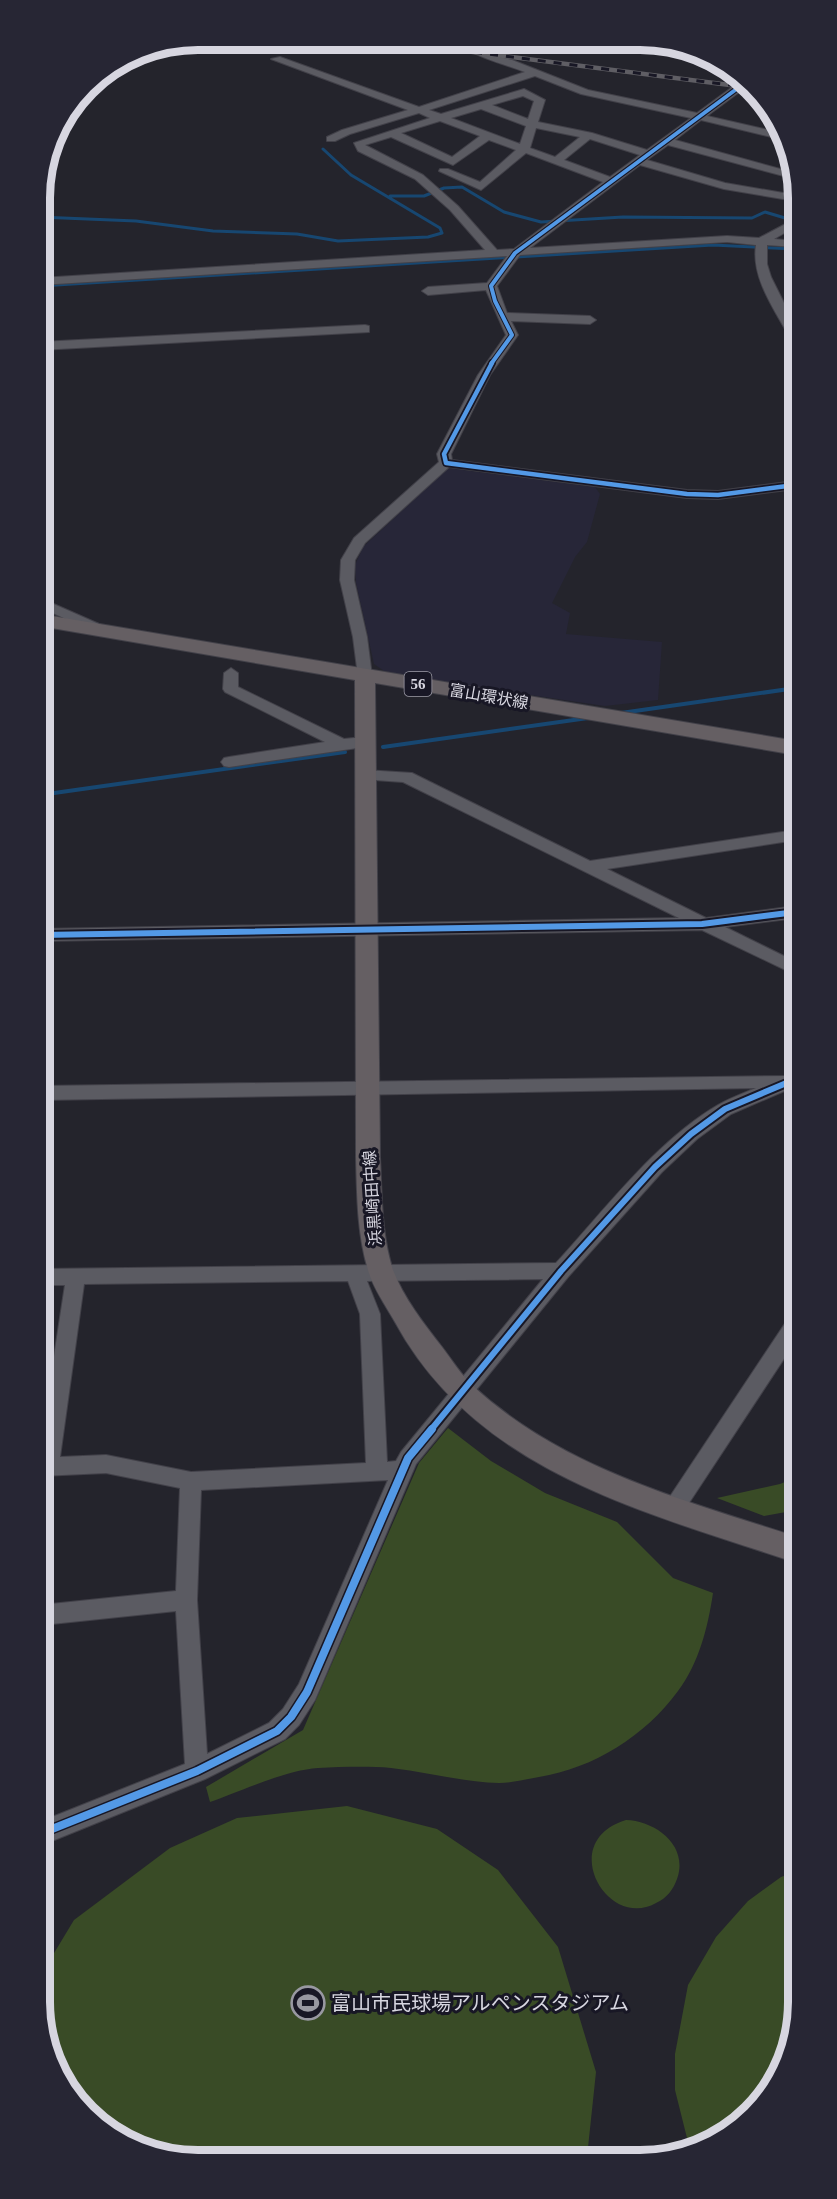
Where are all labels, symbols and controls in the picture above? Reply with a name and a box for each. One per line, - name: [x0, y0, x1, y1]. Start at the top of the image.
- road number: 56: [404, 672, 432, 696]
- street label: 富山環状線: [448, 681, 530, 712]
- street label: 浜黒崎田中線: [361, 1149, 384, 1246]
- sports icon: 富山市民球場アルペンスタジアム: [290, 1985, 326, 2021]
- place label: 富山市民球場アルペンスタジアム: [331, 1992, 629, 2014]

